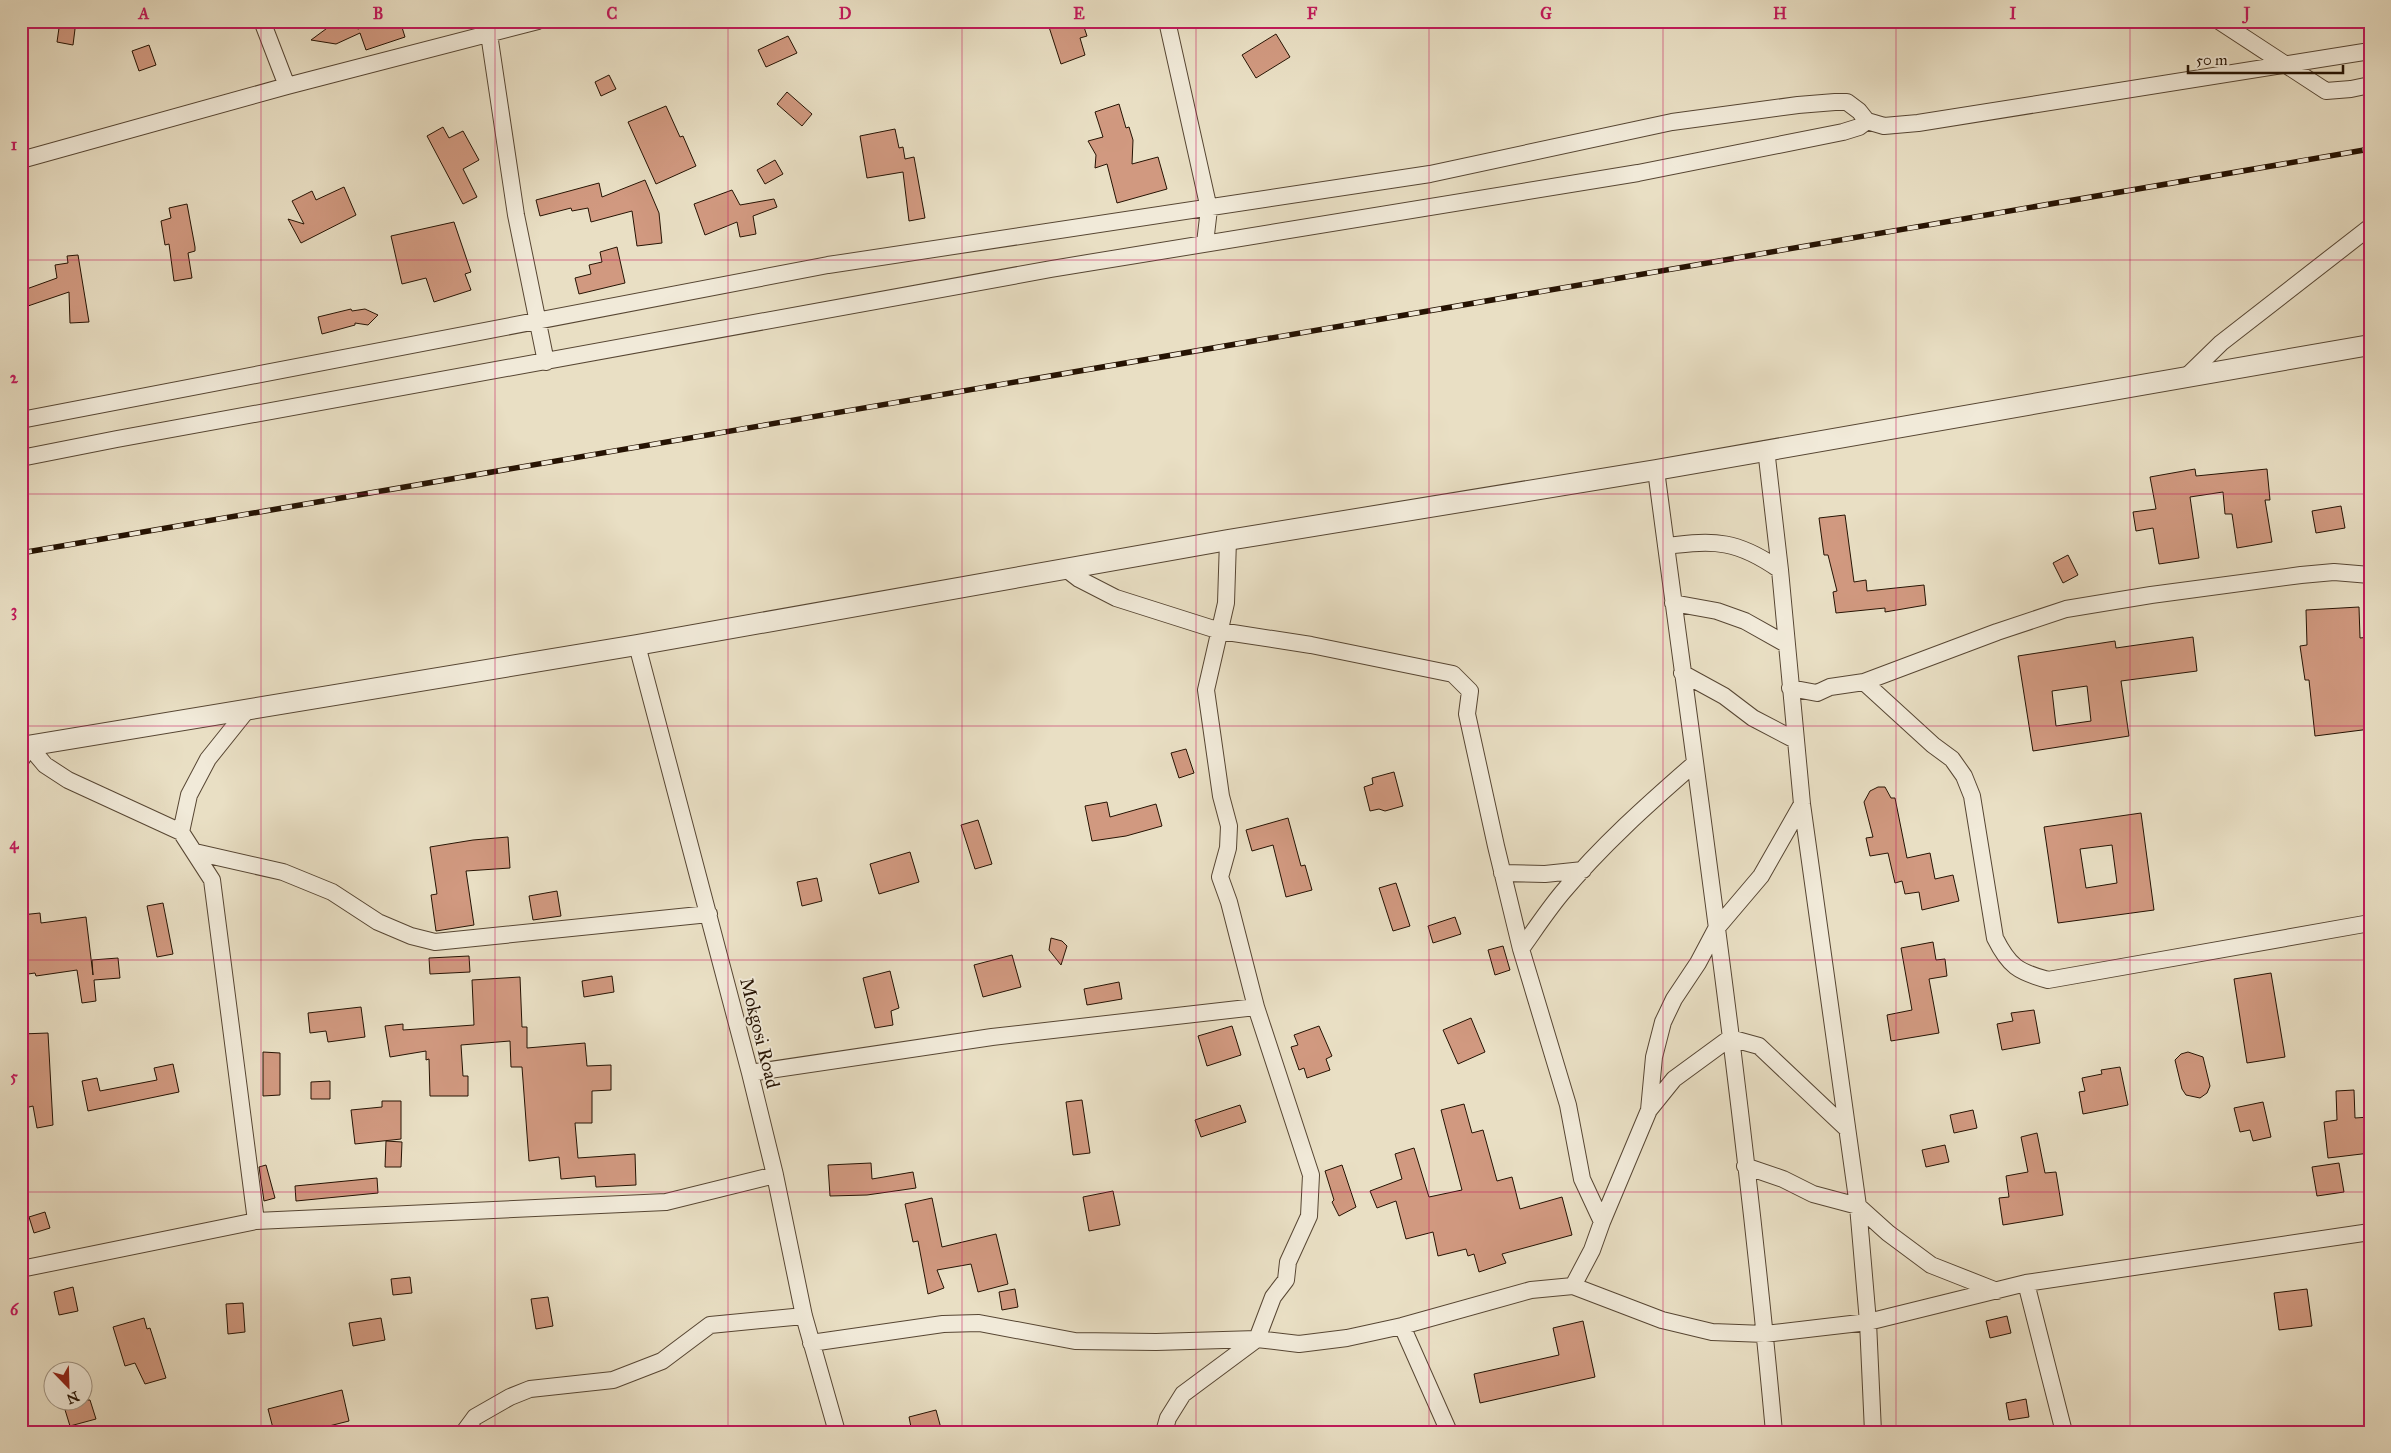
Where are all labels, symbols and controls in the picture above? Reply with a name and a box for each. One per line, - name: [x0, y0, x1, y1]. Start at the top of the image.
- text: A: [138, 4, 150, 23]
- text: B: [373, 4, 383, 23]
- text: C: [607, 4, 618, 23]
- text: D: [839, 4, 852, 23]
- text: E: [1073, 4, 1085, 23]
- text: F: [1307, 4, 1318, 23]
- text: G: [1540, 4, 1552, 23]
- text: H: [1773, 4, 1787, 23]
- text: I: [2010, 4, 2017, 23]
- text: J: [2242, 4, 2251, 24]
- scale bar: [2188, 42, 2344, 74]
- text: 50 m: [2196, 51, 2228, 69]
- text: 1: [11, 135, 18, 154]
- text: 2: [10, 368, 19, 387]
- text: 3: [11, 601, 17, 621]
- text: 4: [10, 834, 20, 854]
- street label: Mokgosi Road: [734, 975, 785, 1091]
- text: 5: [10, 1067, 18, 1086]
- text: 6: [10, 1300, 19, 1319]
- north arrow: [42, 1360, 92, 1410]
- text: N: [64, 1387, 82, 1408]

